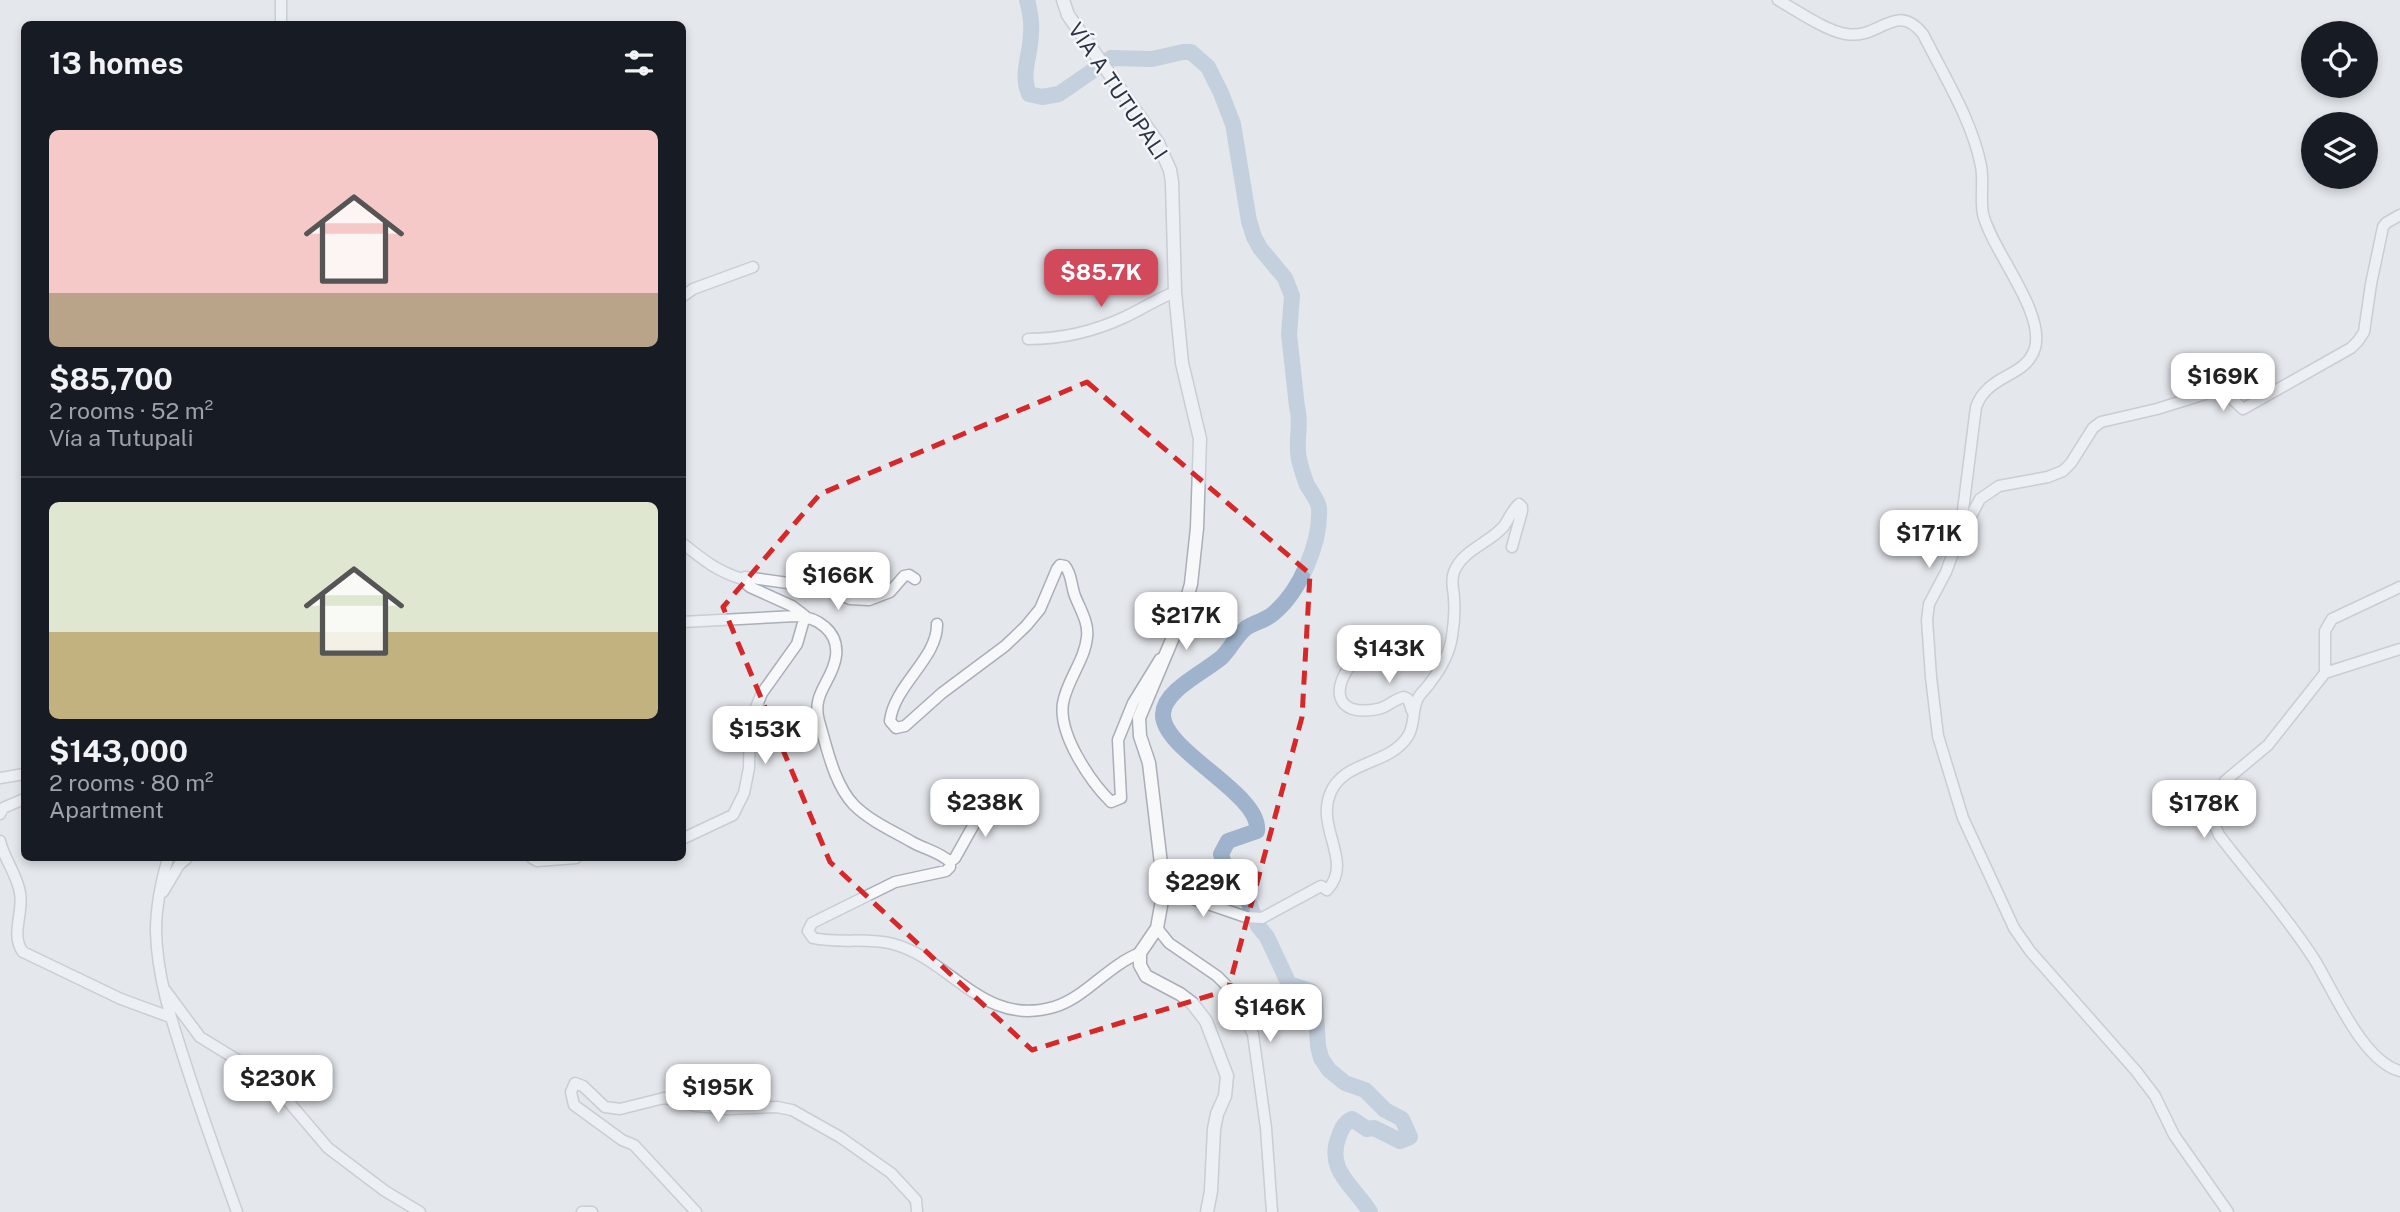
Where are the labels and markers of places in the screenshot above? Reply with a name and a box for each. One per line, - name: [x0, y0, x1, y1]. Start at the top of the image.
- pin: $85.7K: [1044, 250, 1158, 309]
- pin: $169K: [2174, 354, 2272, 413]
- pin: $171K: [1880, 510, 1978, 570]
- pin: $166K: [789, 552, 887, 612]
- pin: $217K: [1137, 592, 1235, 652]
- pin: $143K: [1340, 626, 1438, 685]
- pin: $153K: [716, 706, 814, 766]
- pin: $238K: [936, 780, 1034, 839]
- pin: $178K: [2155, 780, 2253, 840]
- pin: $229K: [1154, 860, 1252, 919]
- pin: $146K: [1221, 984, 1319, 1044]
- pin: $230K: [229, 1056, 327, 1115]
- pin: $195K: [669, 1064, 767, 1124]

